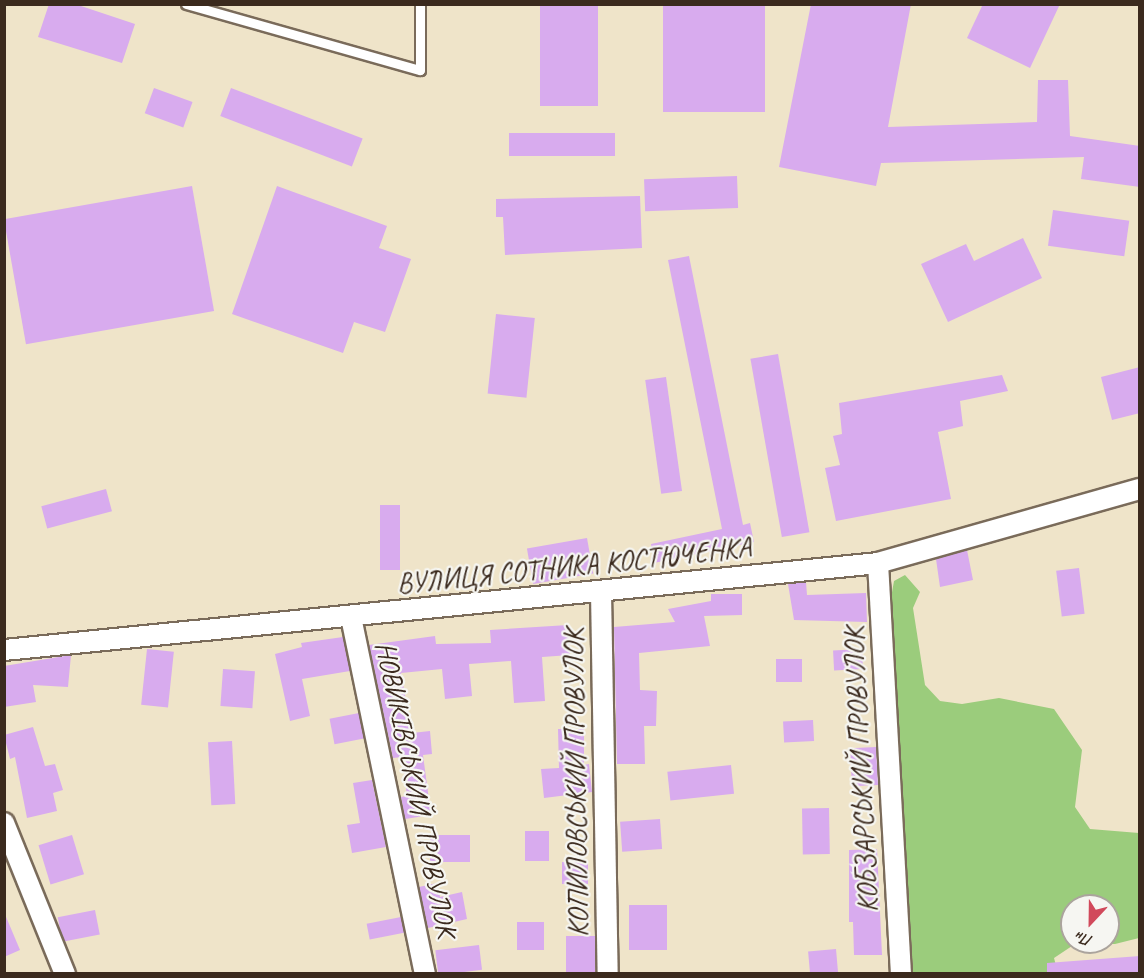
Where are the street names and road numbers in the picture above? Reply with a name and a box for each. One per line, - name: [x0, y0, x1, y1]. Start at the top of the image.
- street label: ВУЛИЦЯ СОТНИКА КОСТЮЧЕНКА: [395, 531, 753, 601]
- street label: КОБЗАРСЬКИЙ ПРОВУЛОК: [837, 627, 885, 913]
- street label: КОПИЛОВСЬКИЙ ПРОВУЛОК: [557, 629, 595, 937]
- street label: НОВИКІВСЬКИЙ ПРОВУЛОК: [368, 638, 464, 940]

